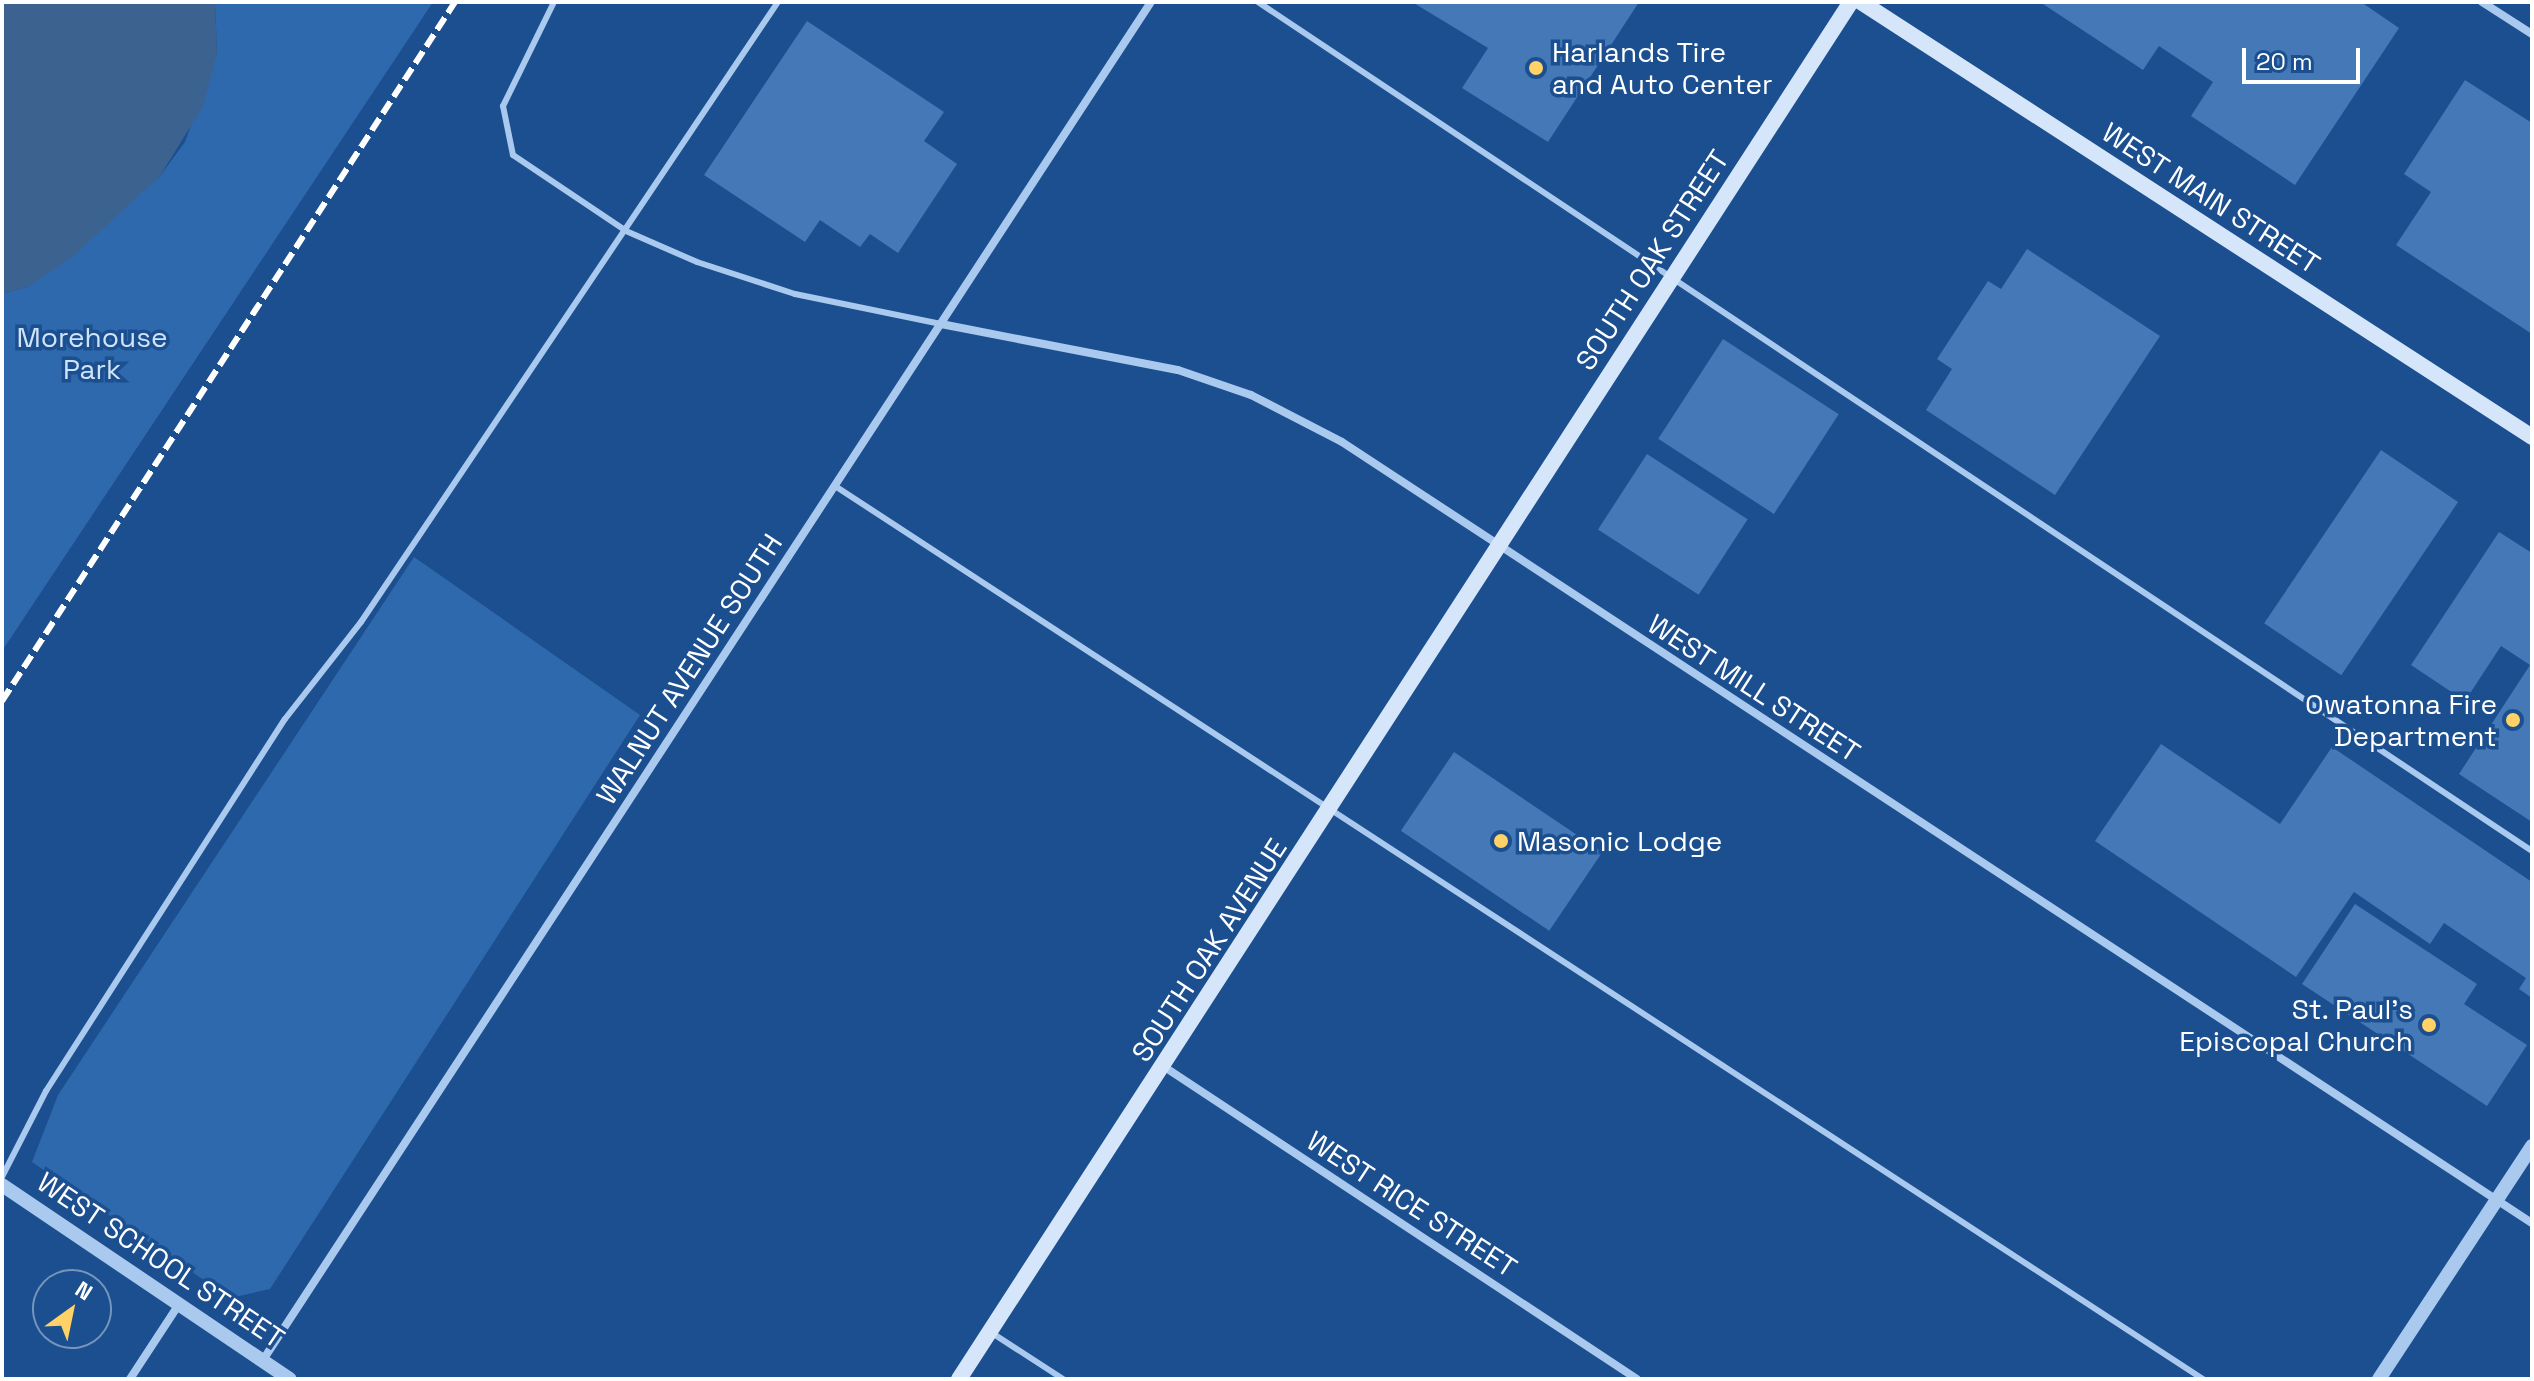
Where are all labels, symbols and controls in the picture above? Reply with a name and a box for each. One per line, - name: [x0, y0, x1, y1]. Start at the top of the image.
- scale bar: [2246, 32, 2364, 82]
- place label: Harlands Tire and Auto Center: [1552, 35, 1773, 101]
- text: 20 m: [2256, 46, 2313, 77]
- marker: Harlands Tire and Auto Center: [1527, 59, 1545, 77]
- street label: WEST MAIN STREET: [2096, 115, 2326, 281]
- street label: SOUTH OAK STREET: [1568, 144, 1736, 376]
- park label: Morehouse Park: [16, 320, 168, 386]
- street label: WALNUT AVENUE SOUTH: [589, 527, 789, 811]
- street label: WEST MILL STREET: [1641, 607, 1867, 769]
- place label: Owatonna Fire Department: [2305, 687, 2497, 753]
- marker: Owatonna Fire Department: [2504, 711, 2522, 729]
- place label: Masonic Lodge: [1517, 824, 1722, 858]
- street label: SOUTH OAK AVENUE: [1124, 832, 1294, 1068]
- marker: Masonic Lodge: [1492, 832, 1510, 850]
- place label: St. Paul's Episcopal Church: [2179, 992, 2413, 1058]
- marker: St. Paul's Episcopal Church: [2420, 1016, 2438, 1034]
- street label: WEST RICE STREET: [1300, 1123, 1524, 1285]
- street label: WEST SCHOOL STREET: [30, 1164, 292, 1356]
- north arrow: [32, 1269, 112, 1349]
- text: N: [70, 1275, 98, 1306]

